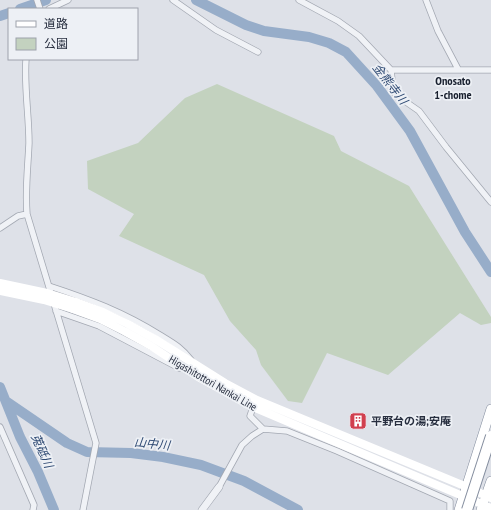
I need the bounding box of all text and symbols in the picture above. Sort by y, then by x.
legend [8,8,138,60]
text: 道路 [44,16,68,31]
text: 公園 [44,36,68,51]
water label: 金熊寺川 [370,60,412,109]
district label: Onosato 1-chome [434,73,472,102]
street label: Higashitottori Nankai Line [166,352,260,414]
building icon: 平野台の湯;安庵 [348,411,368,431]
place label: 平野台の湯;安庵 [371,414,452,428]
water label: 莵砥川 [28,431,57,472]
water label: 山中川 [133,434,173,453]

